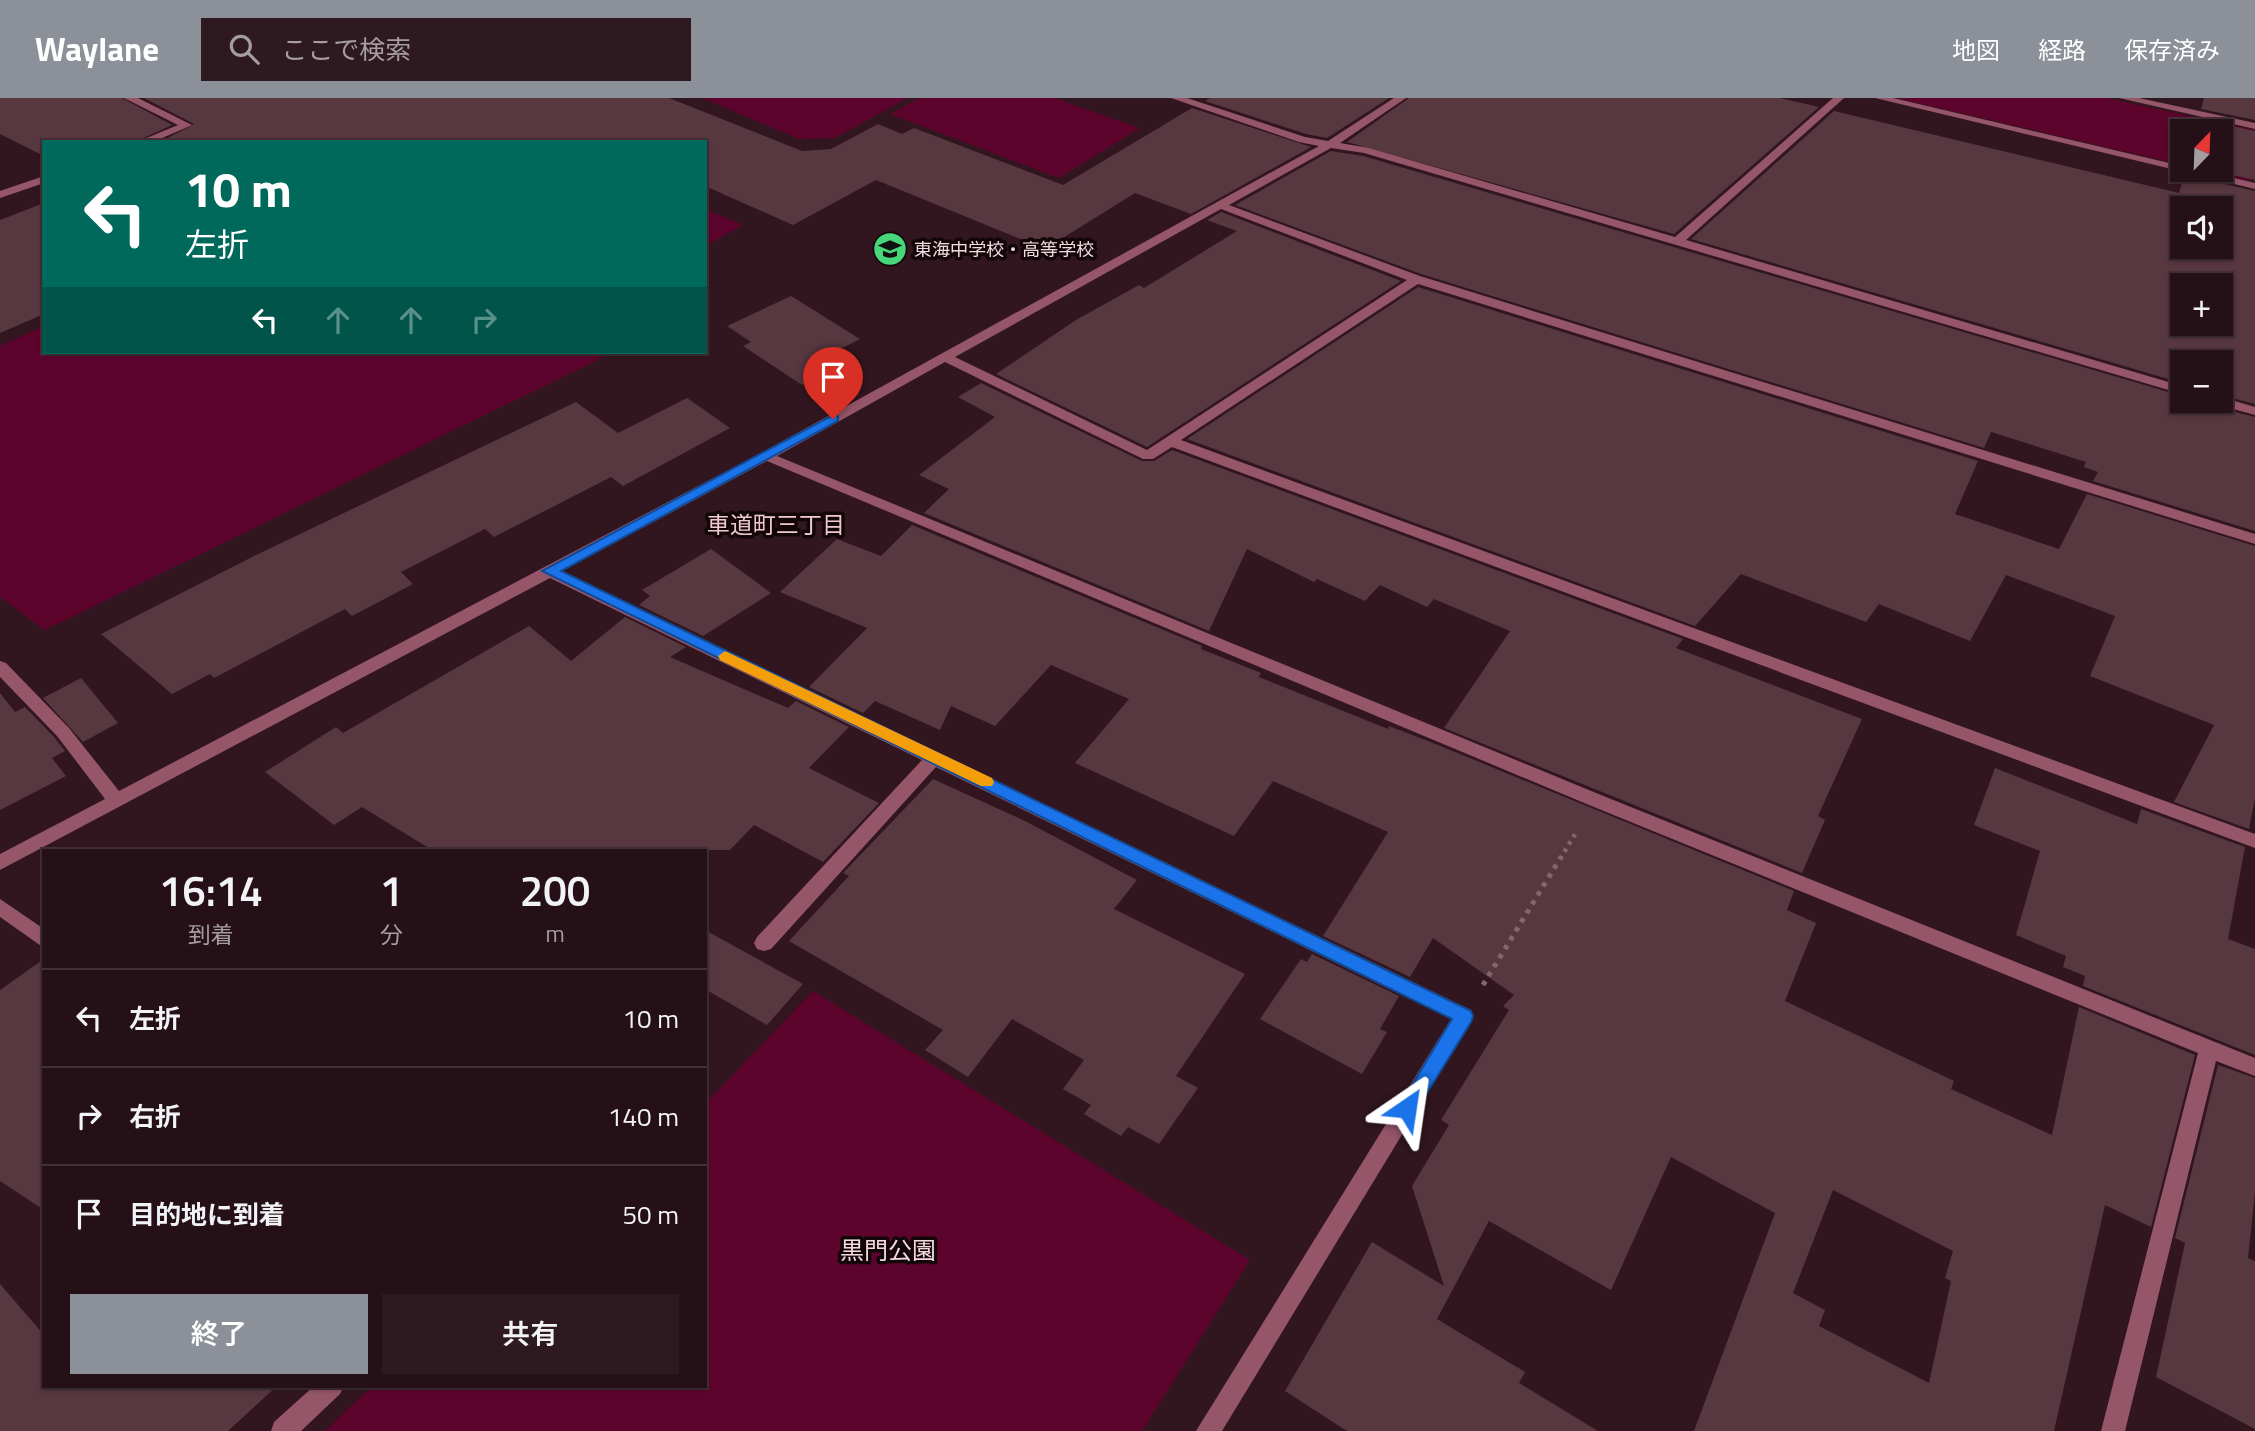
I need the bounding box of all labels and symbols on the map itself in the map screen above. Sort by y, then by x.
north arrow [2170,119,2233,182]
school or university icon: 東海中学校・高等学校 [871,230,909,268]
place label: 東海中学校・高等学校 [914,236,1094,263]
pin [803,347,863,419]
district label: 車道町三丁目 [707,507,845,542]
position arrow [1370,1071,1444,1145]
park label: 黒門公園 [840,1232,936,1268]

